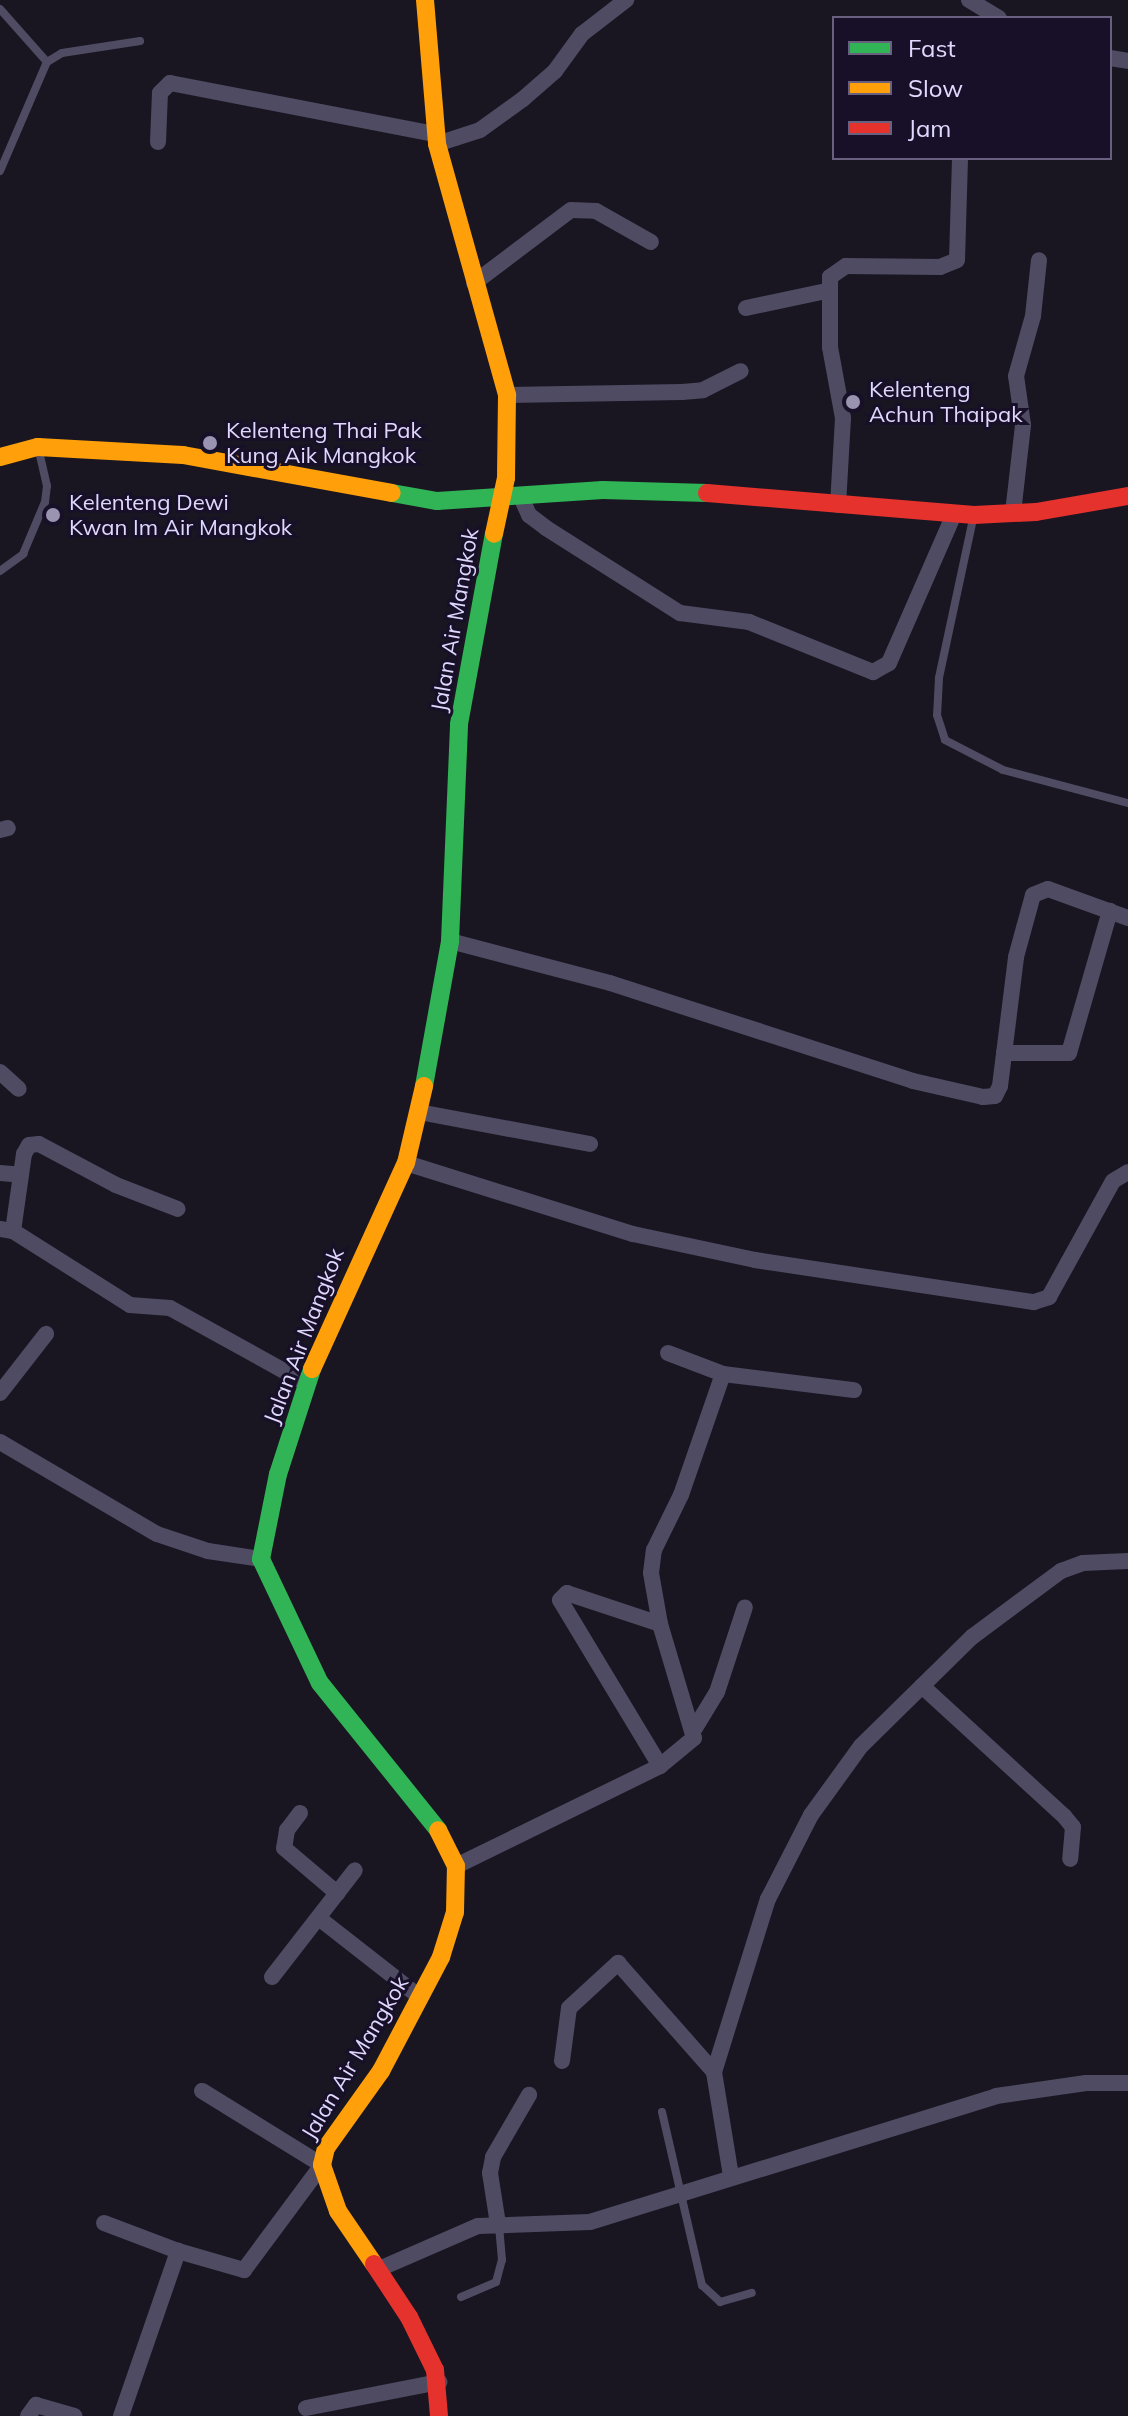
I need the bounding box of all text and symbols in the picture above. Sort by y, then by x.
legend [832,16,1112,160]
text: Fast [908,33,956,63]
text: Slow [908,73,963,103]
text: Jam [908,113,951,143]
place label: Kelenteng Achun Thaipak [869,376,1023,428]
marker: Kelenteng Achun Thaipak [844,393,862,411]
place label: Kelenteng Thai Pak Kung Aik Mangkok [226,417,422,468]
marker: Kelenteng Thai Pak Kung Aik Mangkok [201,434,219,452]
place label: Kelenteng Dewi Kwan Im Air Mangkok [69,489,292,540]
marker: Kelenteng Dewi Kwan Im Air Mangkok [44,506,62,524]
street label: Jalan Air Mangkok [426,526,484,714]
street label: Jalan Air Mangkok [258,1245,350,1427]
street label: Jalan Air Mangkok [296,1972,414,2144]

